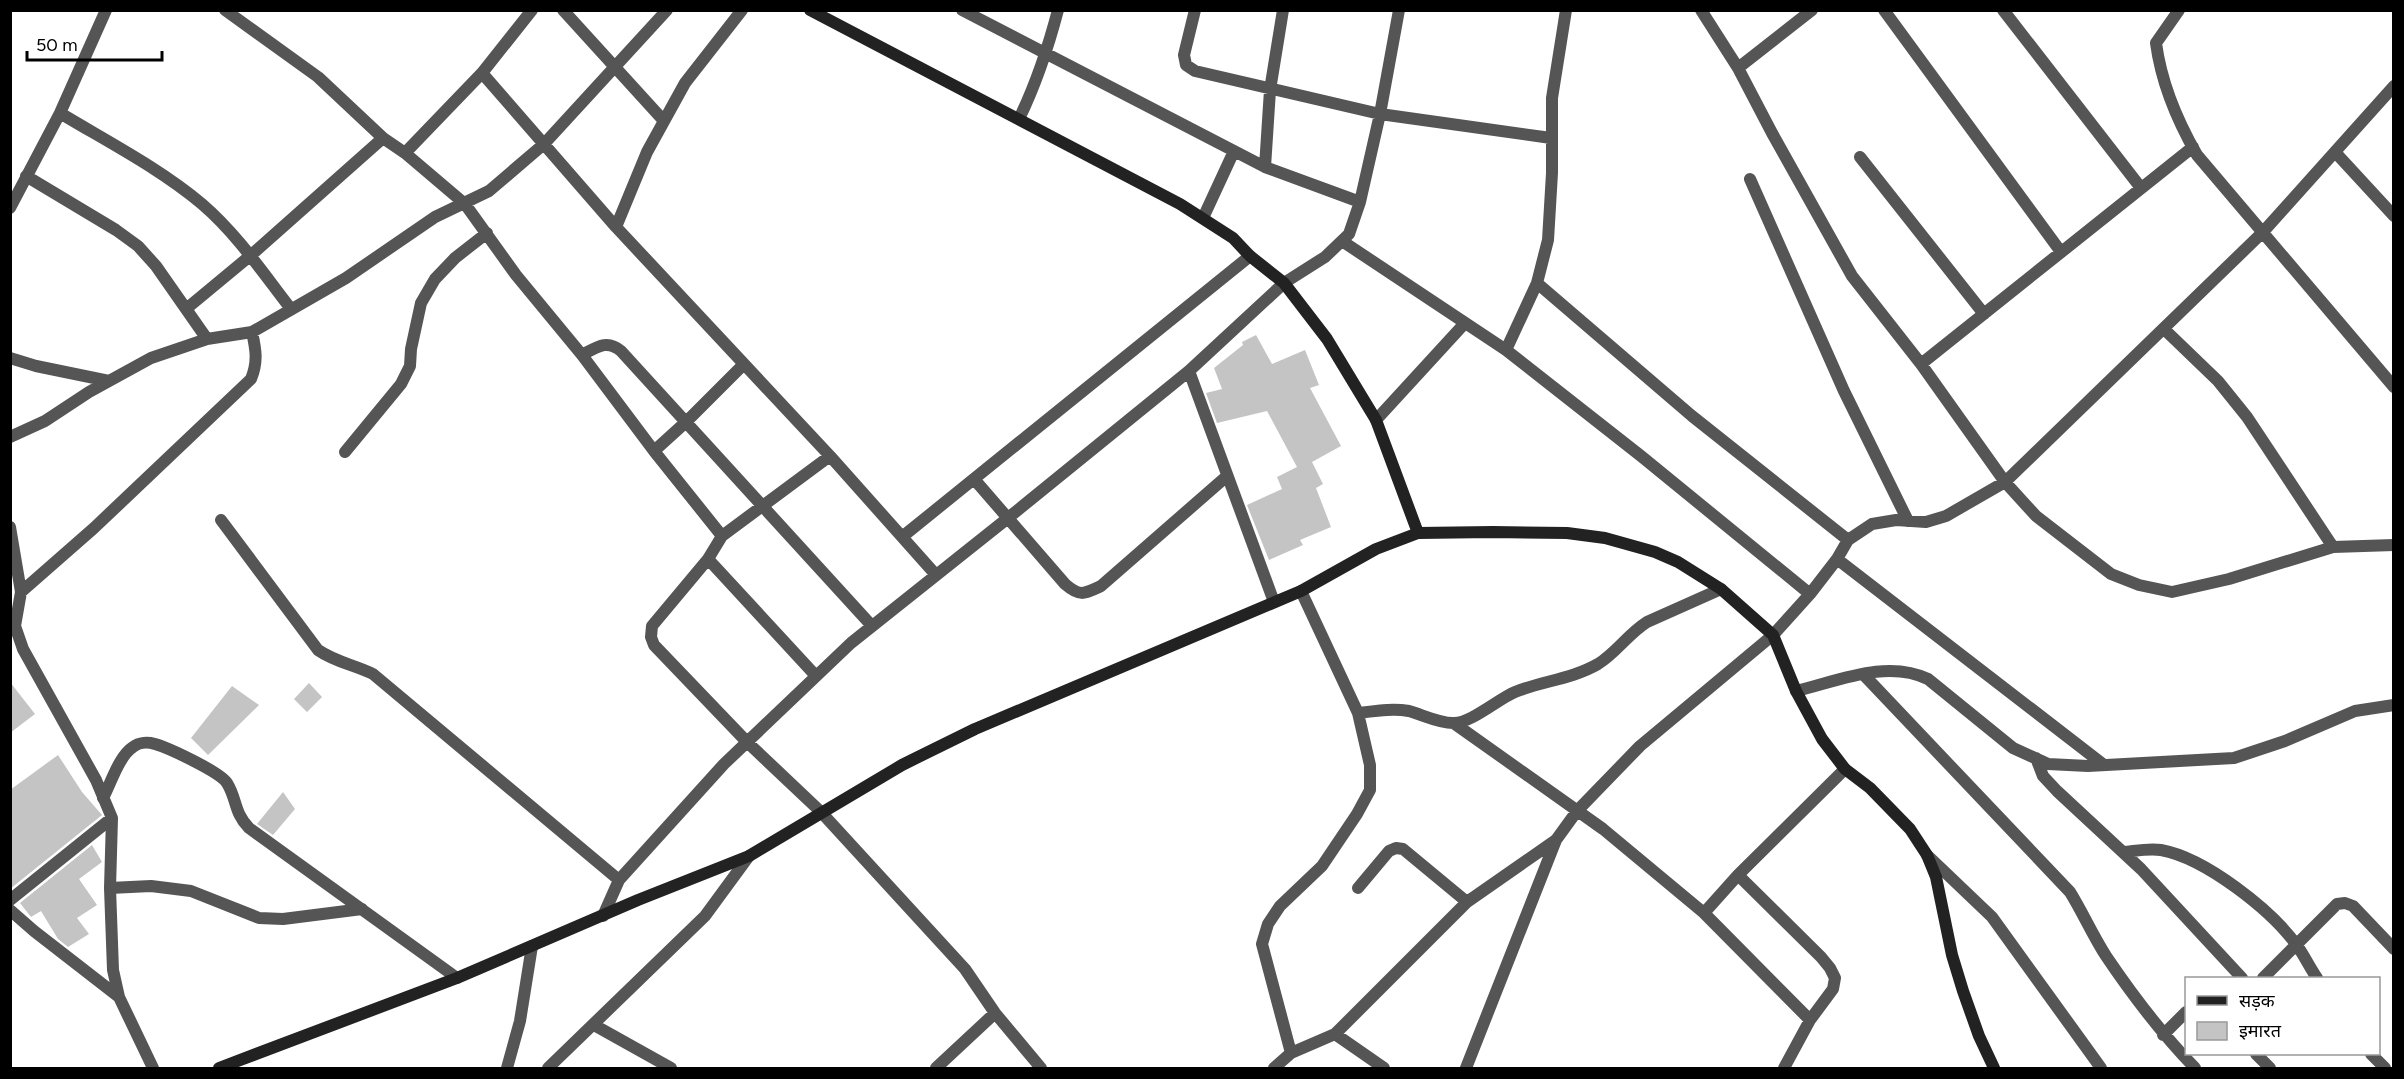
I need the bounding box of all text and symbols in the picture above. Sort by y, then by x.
scale bar [27,24,162,62]
text: 50 m [36,34,78,56]
legend [2185,977,2380,1055]
text: सड़क [2239,990,2276,1012]
text: इमारत [2239,1020,2282,1042]

